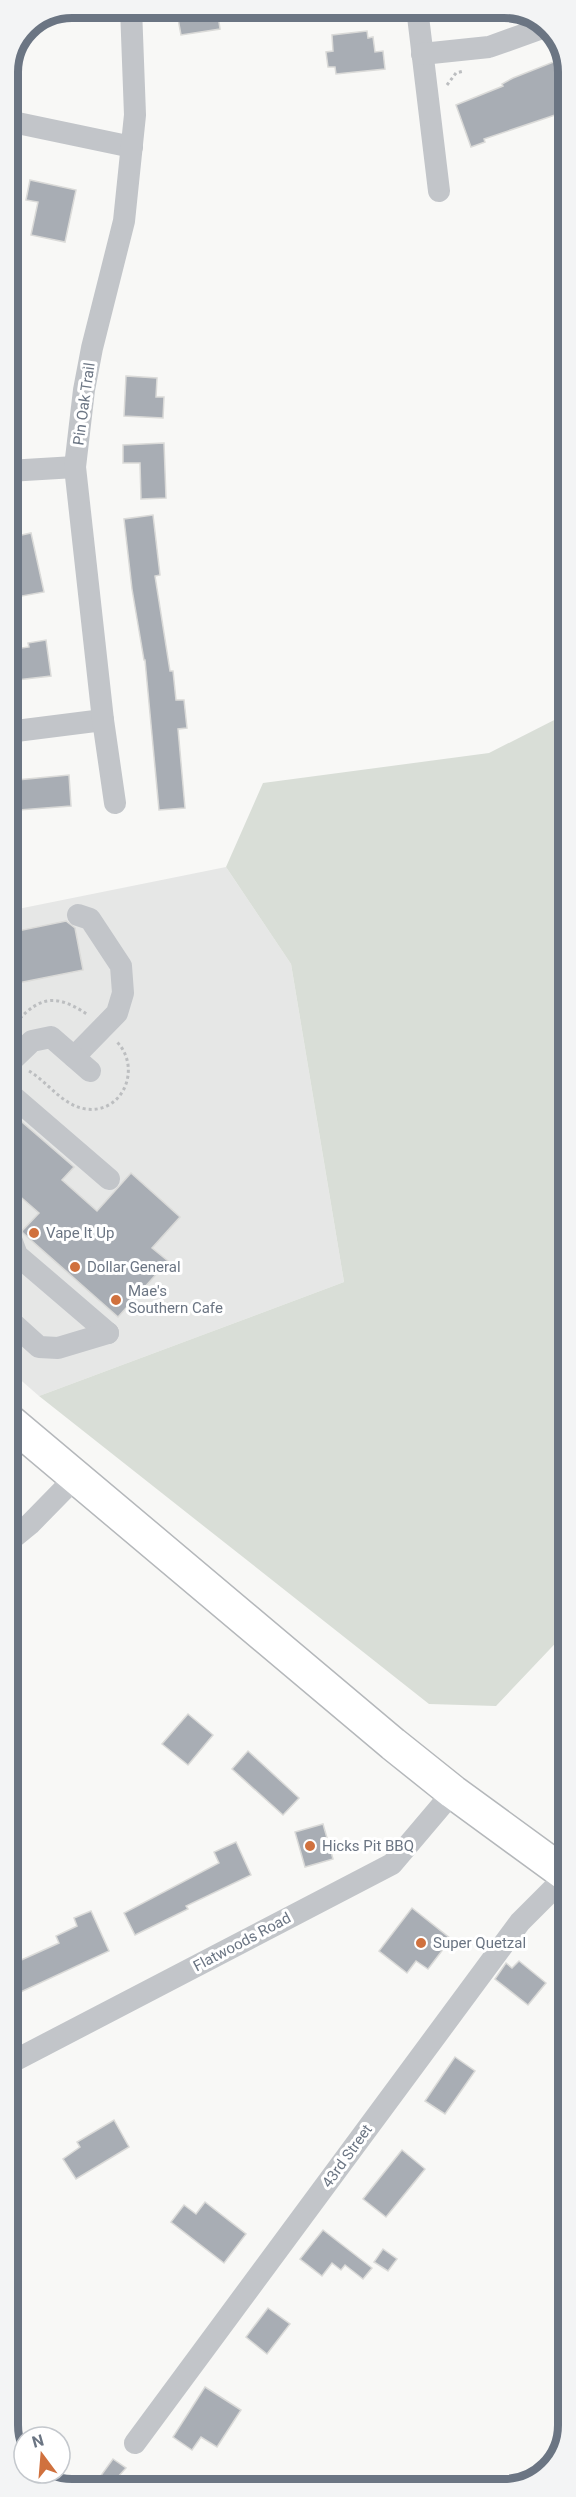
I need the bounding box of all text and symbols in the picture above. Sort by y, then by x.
street label: Pin Oak Trail [69,362,99,446]
place label: Vape It Up [46,1224,114,1242]
marker: Vape It Up [27,1226,41,1240]
place label: Dollar General [87,1258,181,1276]
marker: Dollar General [68,1260,82,1274]
place label: Mae's Southern Cafe [128,1282,223,1317]
marker: Mae's Southern Cafe [109,1293,123,1307]
place label: Hicks Pit BBQ [322,1837,414,1855]
marker: Hicks Pit BBQ [303,1839,317,1853]
street label: Flatwoods Road [190,1909,294,1975]
place label: Super Quetzal [433,1934,526,1952]
marker: Super Quetzal [414,1936,428,1950]
street label: 43rd Street [318,2121,376,2191]
north arrow [12,2425,72,2485]
text: N [30,2430,46,2452]

